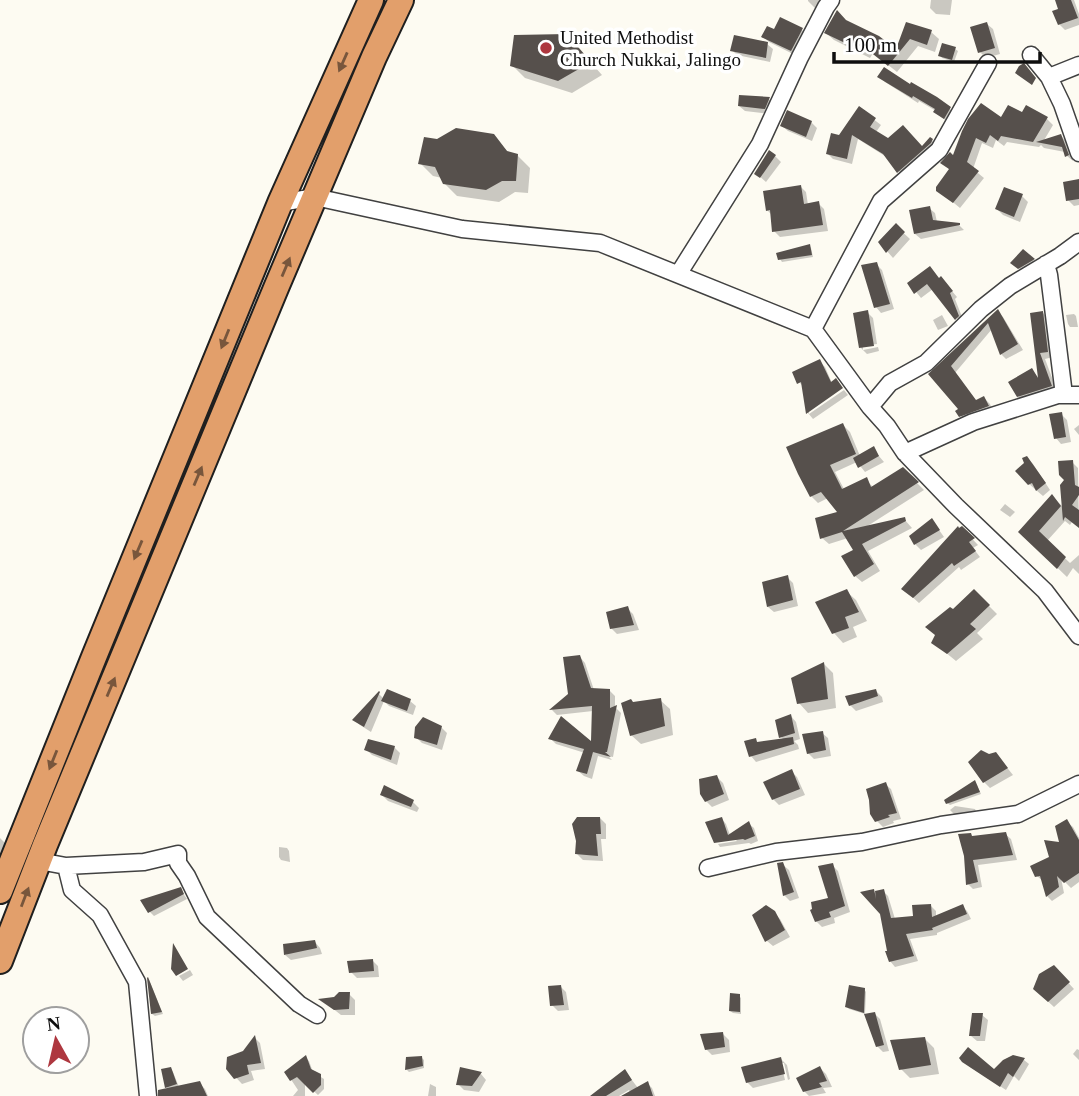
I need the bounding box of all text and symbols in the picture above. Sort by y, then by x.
scale bar [834,21,1040,65]
place label: United Methodist Church Nukkai, Jalingo [560,27,741,70]
text: 100 m [844,33,897,57]
marker: United Methodist Church Nukkai, Jalingo [538,40,554,56]
one-way arrow [337,52,348,73]
one-way arrow [280,256,291,277]
one-way arrow [219,329,230,350]
one-way arrow [193,466,204,487]
one-way arrow [133,539,144,560]
one-way arrow [105,676,116,697]
one-way arrow [47,750,58,771]
one-way arrow [19,887,30,908]
north arrow [21,1005,91,1075]
text: N [45,1012,62,1035]

